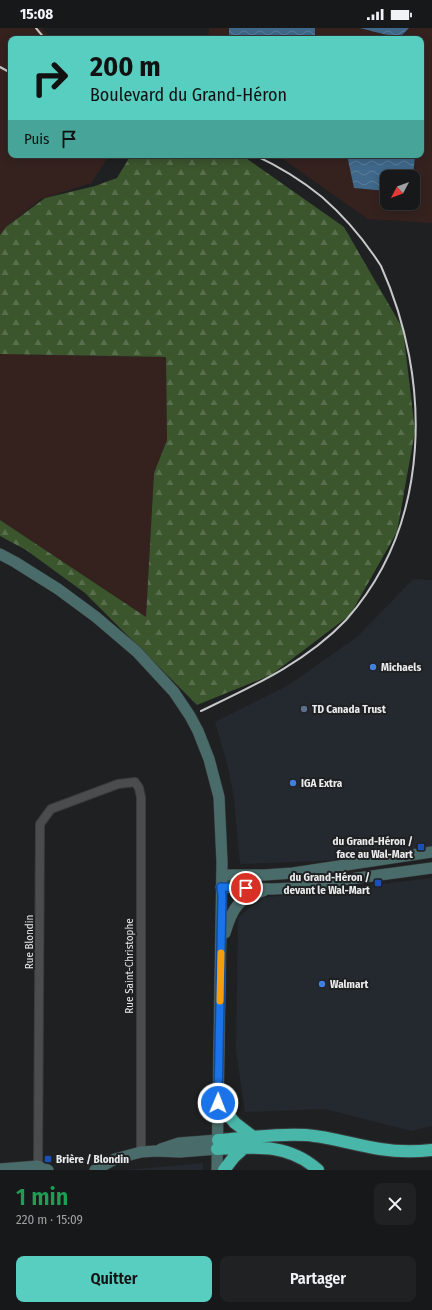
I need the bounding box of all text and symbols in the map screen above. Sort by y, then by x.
text: 15:08 [20,5,53,23]
text: 200 m [90,50,161,83]
icon: right [24,52,76,104]
text: Boulevard du Grand-Héron [90,84,287,106]
icon: arrive [58,128,80,150]
text: Puis [24,130,50,148]
north arrow [380,170,420,210]
map controls [380,170,420,210]
place label: Michaels [381,661,421,674]
marker: Michaels [368,662,378,672]
place label: TD Canada Trust [312,703,386,716]
marker: TD Canada Trust [299,704,309,714]
place label: IGA Extra [301,777,343,790]
marker: IGA Extra [288,778,298,788]
place label: du Grand-Héron / face au Wal-Mart [332,835,413,861]
marker: du Grand-Héron / face au Wal-Mart [416,842,426,852]
pin [229,871,263,905]
place label: du Grand-Héron / devant le Wal-Mart [284,871,370,897]
icon: arrive [235,877,257,899]
marker: du Grand-Héron / devant le Wal-Mart [373,878,383,888]
street label: Rue Blondin [23,915,36,969]
street label: Rue Saint-Christophe [123,918,136,1014]
place label: Walmart [330,978,368,991]
marker: Walmart [317,979,327,989]
position arrow [197,1082,239,1124]
place label: Brière / Blondin [56,1153,129,1166]
marker: Brière / Blondin [43,1154,53,1164]
text: 1 min [16,1183,68,1211]
button: close [374,1183,416,1225]
text: 220 m · 15:09 [16,1212,83,1227]
button: Quitter [16,1256,212,1302]
button: Partager [220,1256,416,1302]

